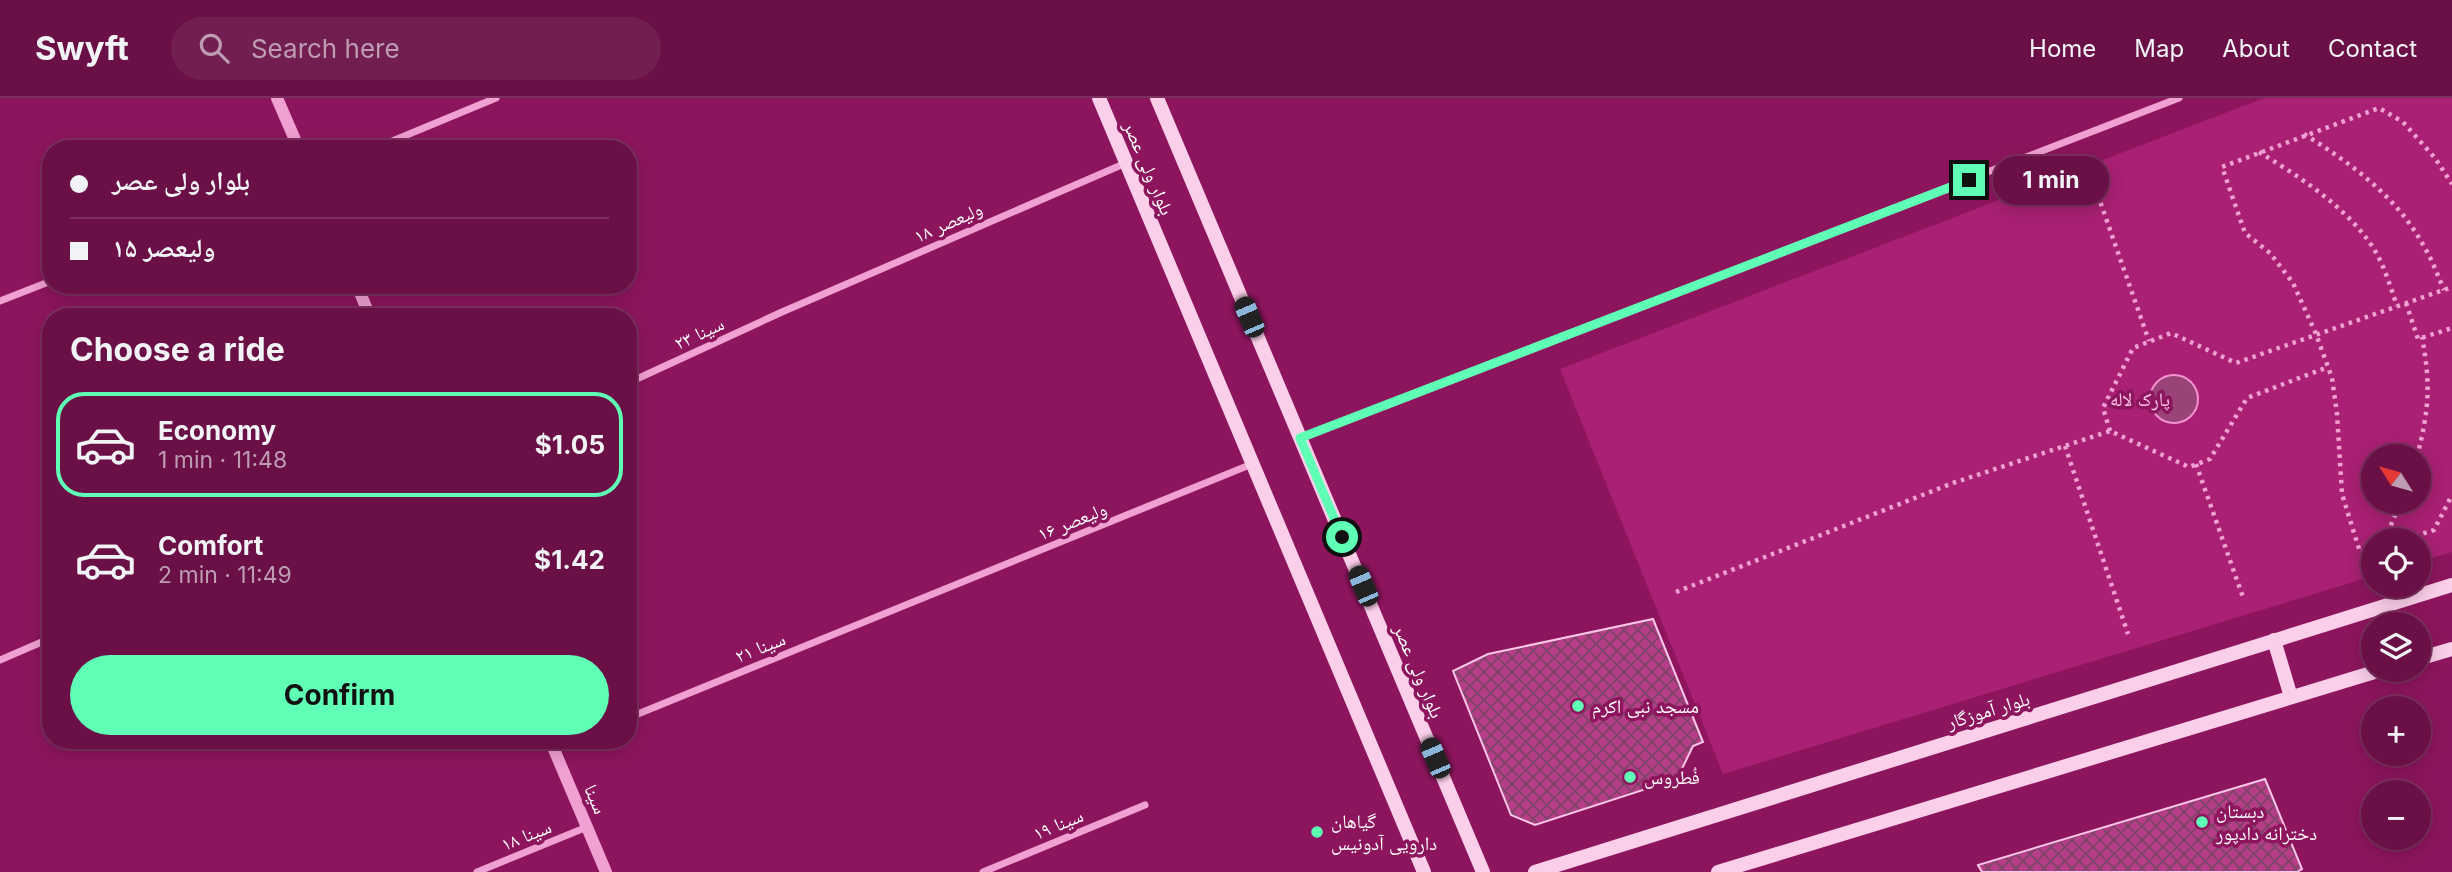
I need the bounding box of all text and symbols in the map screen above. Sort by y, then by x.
search box [171,17,661,80]
text: Swyft [35,28,129,68]
icon: search [195,29,233,67]
text: Search here [251,33,400,64]
text: Home [2029,34,2096,63]
text: Map [2134,34,2184,63]
text: About [2222,34,2290,63]
text: Contact [2328,34,2417,63]
street label: بلوار ولی عصر [1118,117,1179,218]
callout: 1 min [1994,155,2109,204]
route end [1953,164,1985,196]
text: بلوار ولی عصر [112,165,250,196]
text: 1 min [2023,166,2079,194]
street label: ولیعصر ۱۸ [910,197,986,248]
text: ولیعصر ۱۵ [112,232,215,263]
car [1232,294,1267,340]
street label: سینا ۲۳ [671,312,728,355]
text: Choose a ride [70,330,285,369]
park label: پارک لاله [2110,388,2170,411]
icon: car [74,413,137,476]
text: Economy [158,415,276,446]
text: $1.05 [535,429,605,460]
north arrow [2361,444,2431,514]
map controls [2361,444,2431,850]
text: 1 min · 11:48 [158,446,287,474]
street label: ولیعصر ۱۶ [1034,497,1110,546]
route start [1326,521,1358,553]
icon: car [74,528,137,591]
button: locate [2361,528,2431,598]
text: Comfort [158,530,263,561]
text: $1.42 [534,544,605,575]
text: 2 min · 11:49 [158,561,292,589]
car [1346,563,1381,609]
button: layers [2361,612,2431,682]
street label: بلوار ولی عصر [1388,620,1449,721]
street label: سینا ۲۱ [732,627,789,668]
button: Confirm [70,655,609,735]
street label: بلوار آموزگار [1943,687,2032,734]
place label: مسجد نبی اکرم [1592,695,1699,720]
button: + [2361,696,2431,766]
marker: مسجد نبی اکرم [1570,698,1586,714]
car [1418,735,1453,781]
place label: فُطروس [1644,766,1700,789]
marker: فُطروس [1622,769,1638,785]
button: − [2361,780,2431,850]
street label: سینا [579,781,612,817]
place label: دبستان دخترانه دادپور [2215,800,2317,845]
street label: سینا ۱۹ [1030,804,1087,845]
place label: گیاهان دارویی آدونیس [1331,810,1437,855]
marker: دبستان دخترانه دادپور [2194,814,2210,830]
street label: سینا ۱۸ [498,815,555,856]
marker: گیاهان دارویی آدونیس [1309,824,1325,840]

